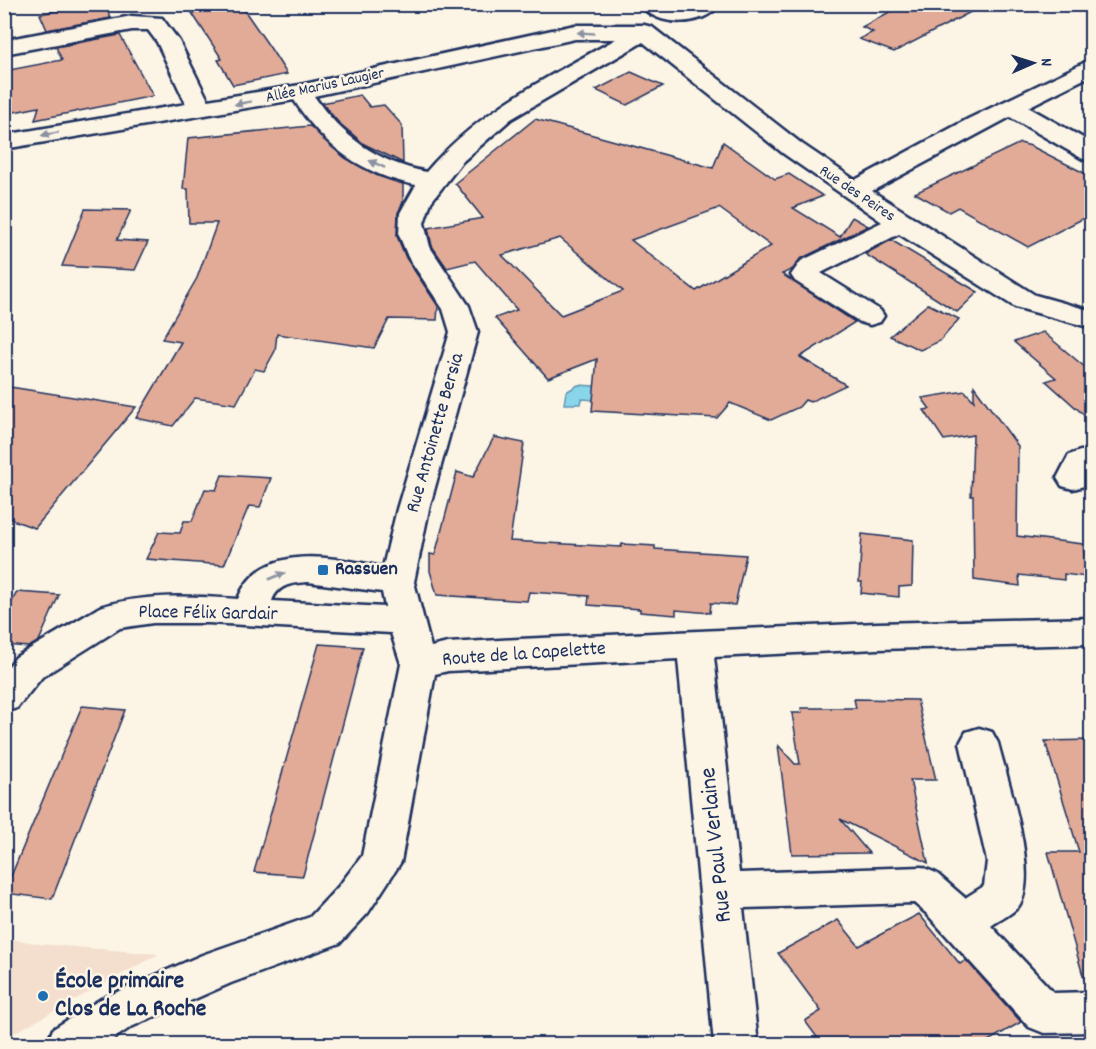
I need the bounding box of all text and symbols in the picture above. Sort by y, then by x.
one-way arrow [576,28,595,37]
north arrow [1003,33,1063,93]
text: N [1034,58,1057,67]
street label: Allée Marius Laugier [263,62,387,110]
one-way arrow [233,99,252,108]
one-way arrow [41,130,60,139]
one-way arrow [368,159,386,169]
street label: Rue des Peires [814,160,900,228]
street label: Rue Antoinette Bersia [400,349,472,516]
place label: Rassuen [335,556,398,584]
marker: Rassuen [316,563,330,577]
one-way arrow [268,571,286,581]
street label: Place Félix Gardair [138,599,278,629]
street label: Route de la Capelette [441,635,607,675]
street label: Rue Paul Verlaine [692,766,742,924]
place label: École primaire Clos de La Roche [55,965,207,1027]
marker: École primaire Clos de La Roche [36,989,50,1003]

